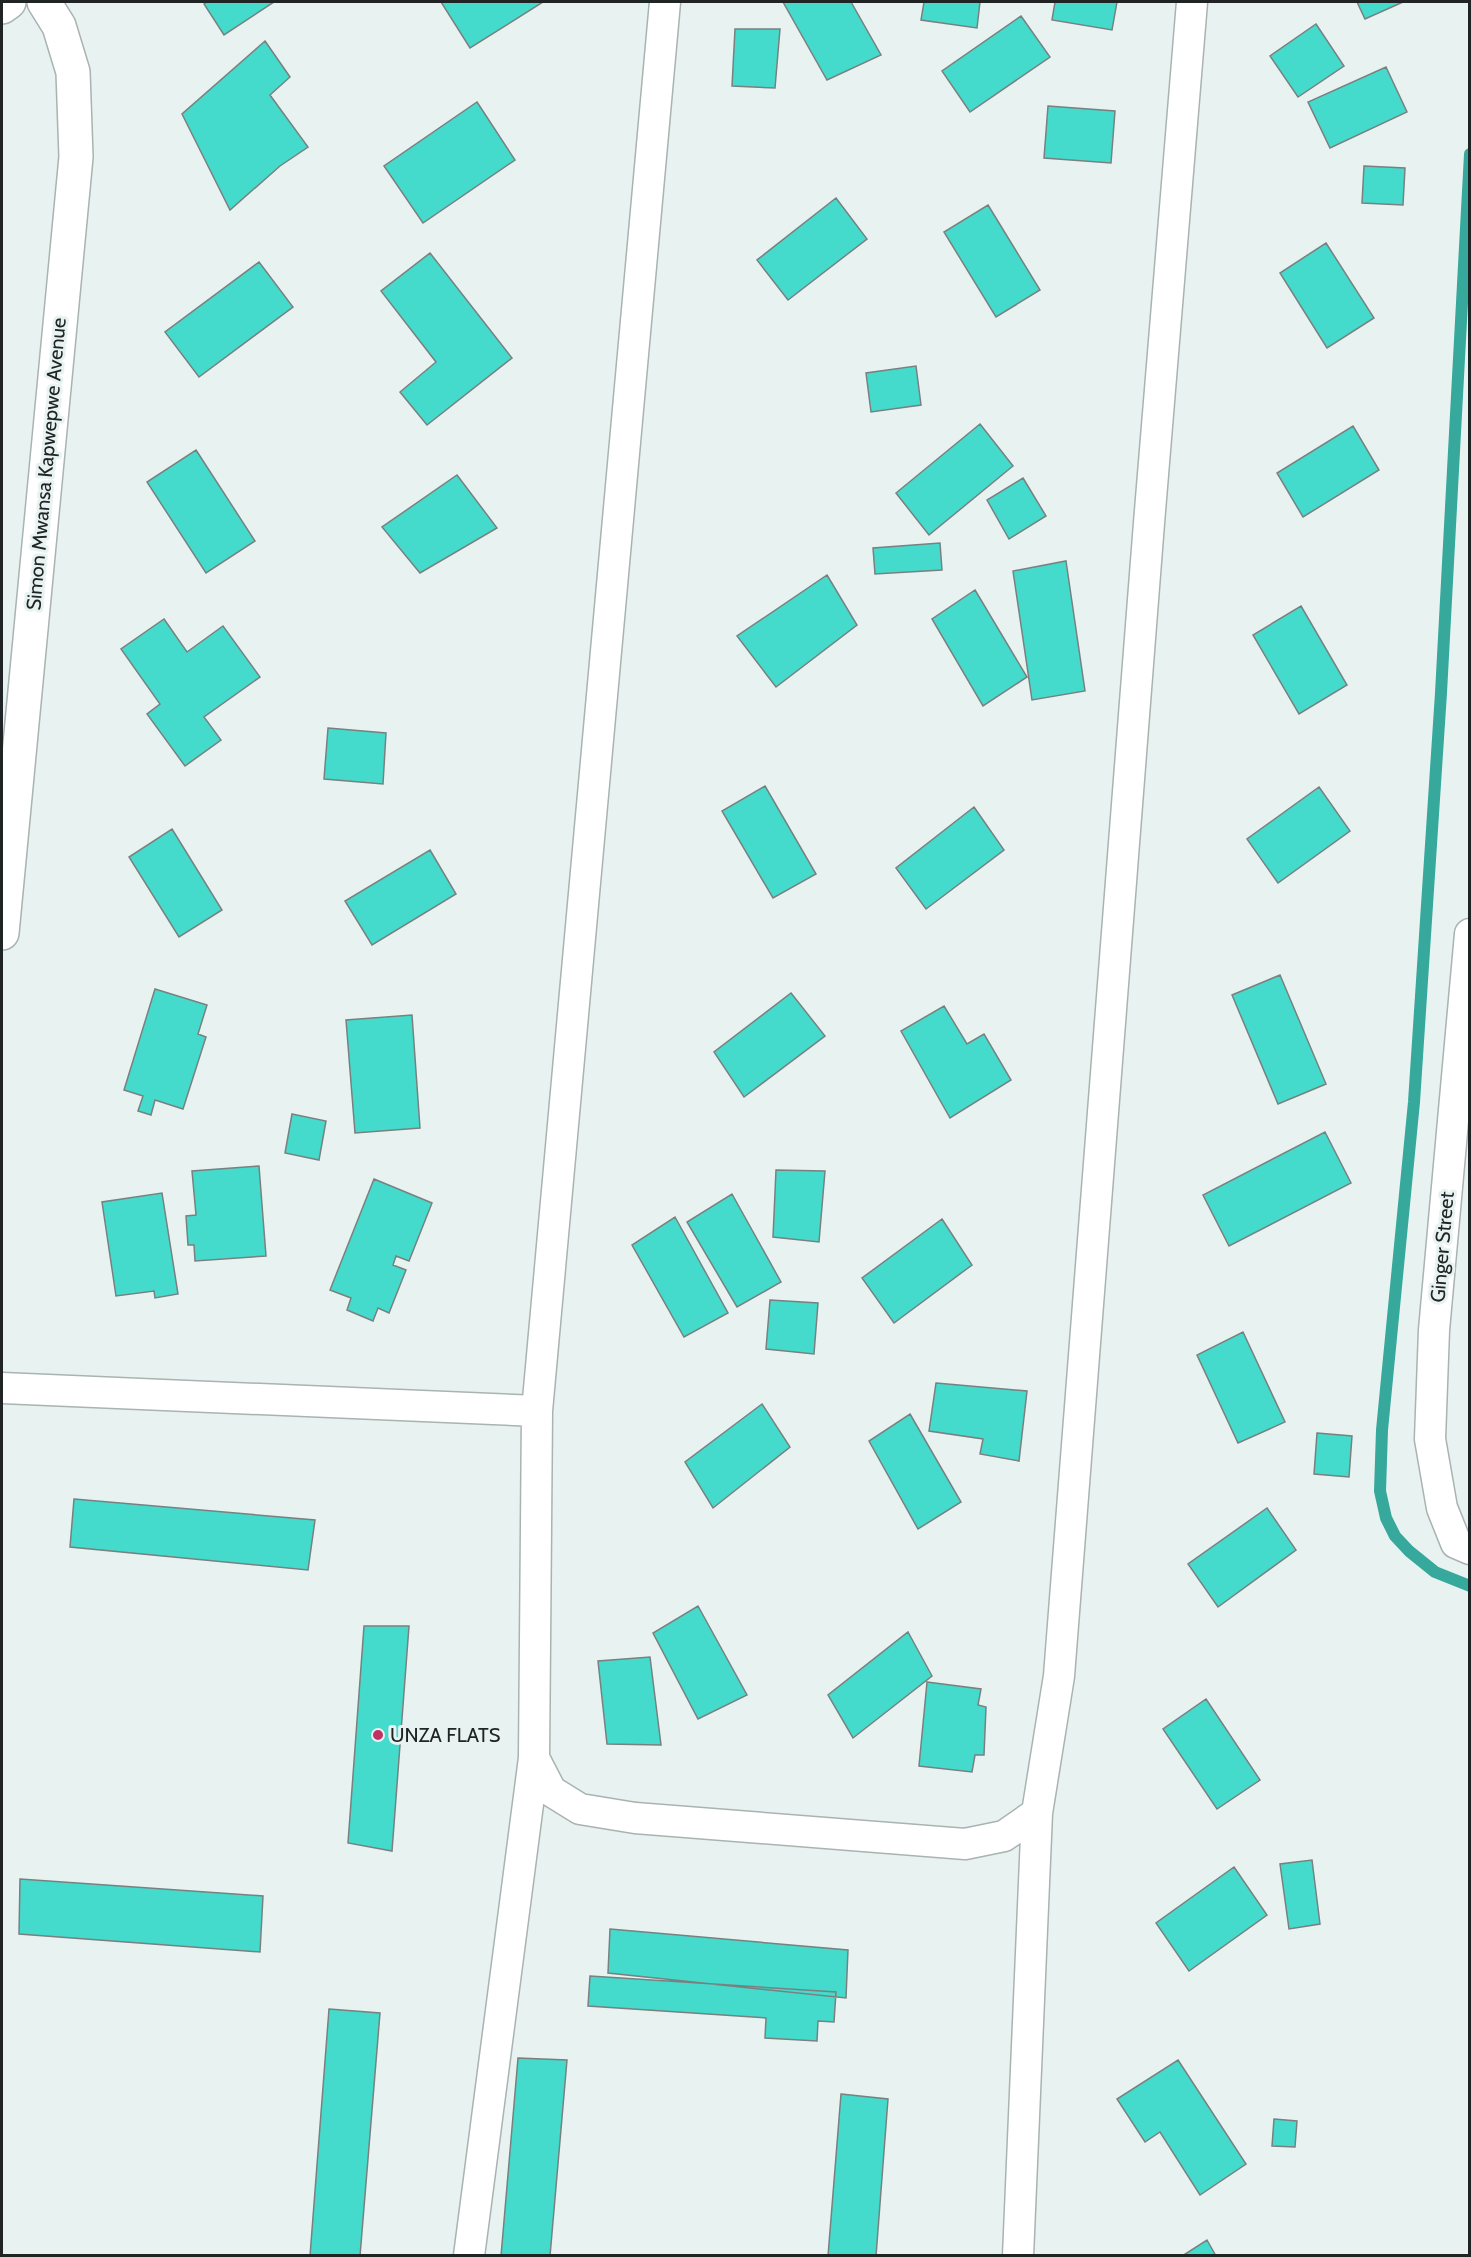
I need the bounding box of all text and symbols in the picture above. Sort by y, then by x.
street label: Simon Mwansa Kapwepwe Avenue [21,317,71,611]
street label: Ginger Street [1425,1190,1459,1303]
place label: UNZA FLATS [390,1723,501,1747]
marker: UNZA FLATS [371,1728,385,1742]

